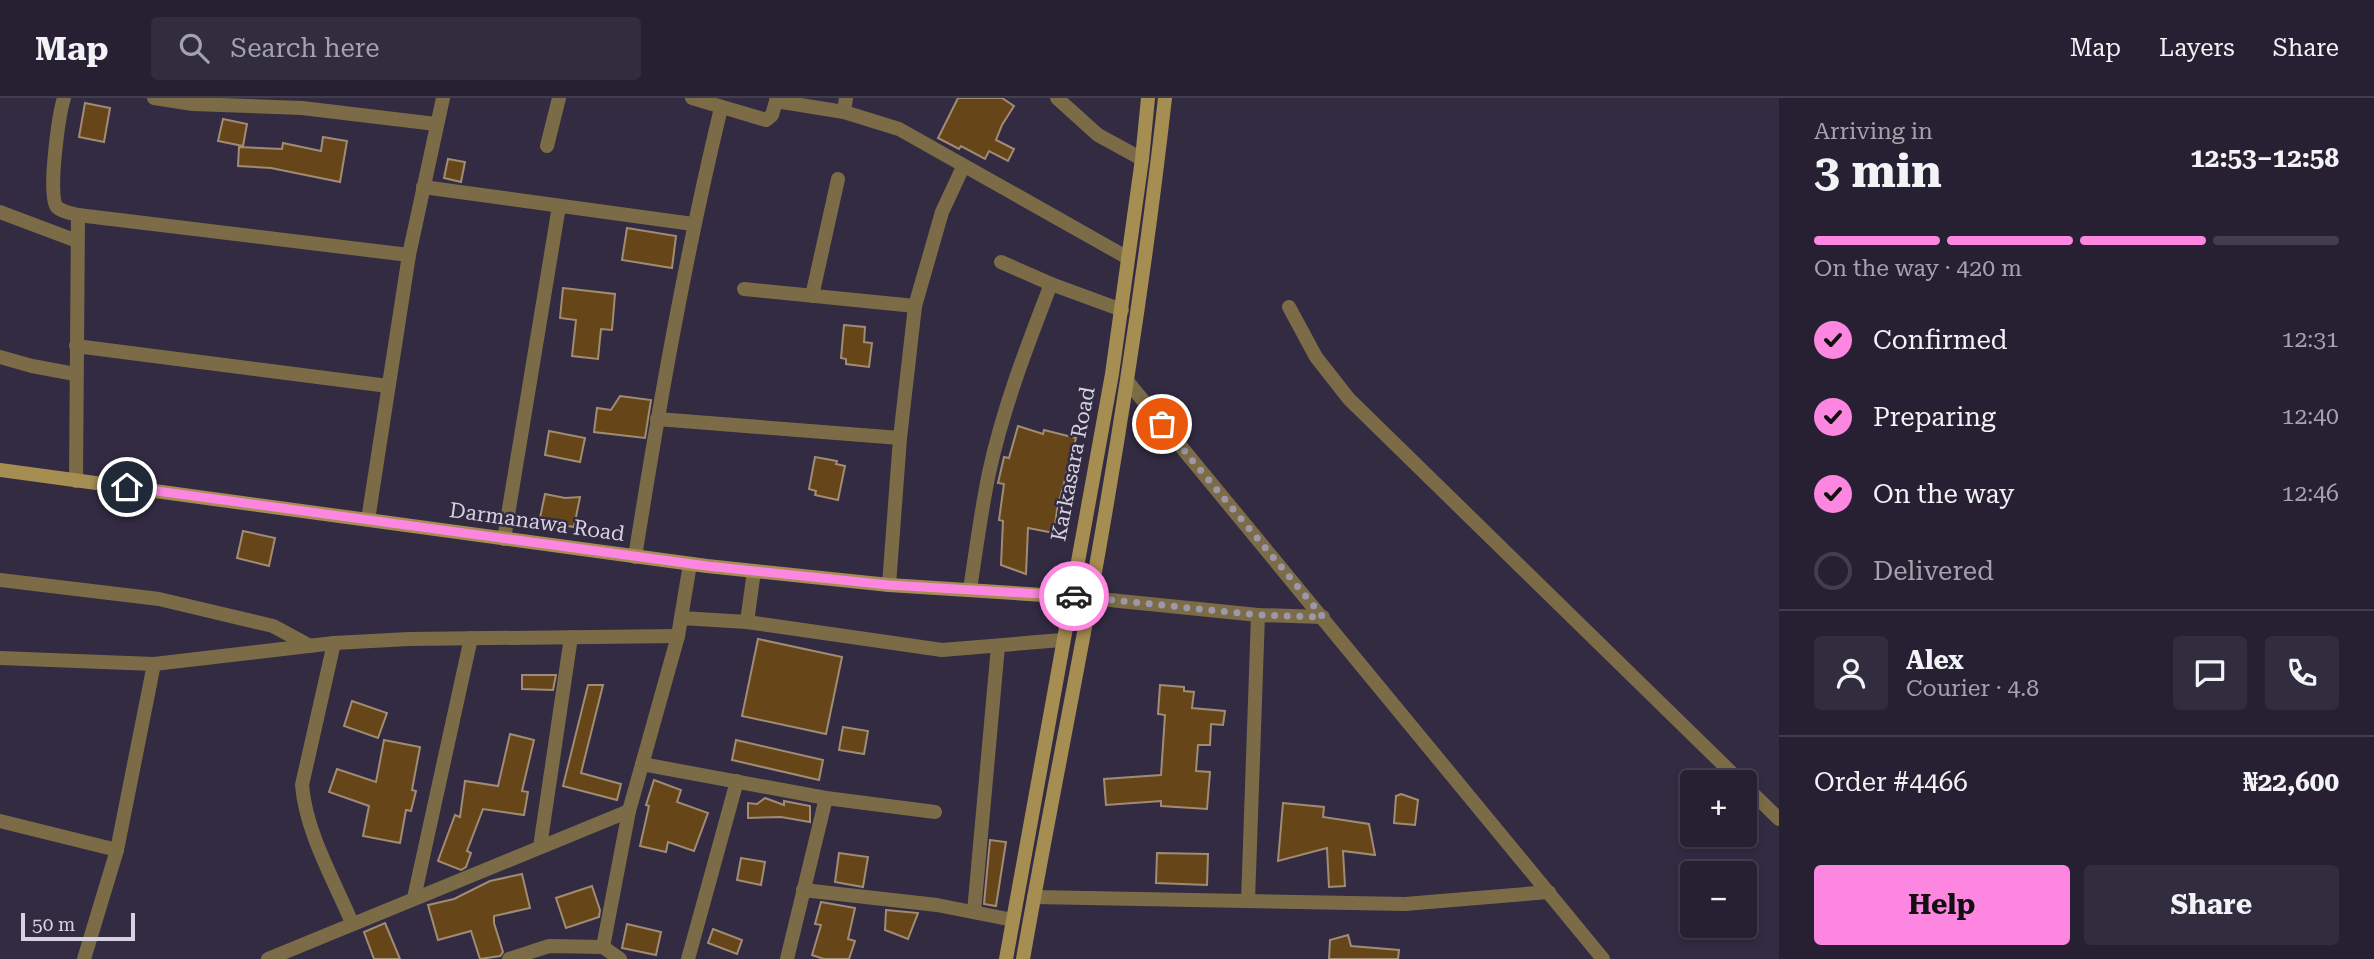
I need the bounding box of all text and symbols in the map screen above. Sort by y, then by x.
search box [151,17,641,80]
text: Map [35,29,109,68]
icon: search [175,29,213,67]
text: Search here [231,33,380,63]
text: Map [2070,34,2121,62]
text: Layers [2159,34,2235,62]
text: Share [2273,34,2339,62]
text: Arriving in [1814,118,1933,145]
text: 12:53–12:58 [2190,143,2339,173]
text: 3 min [1814,144,1942,198]
text: On the way · 420 m [1814,255,2022,282]
icon: check [1814,321,1852,359]
text: Confirmed [1873,325,2008,355]
text: 12:31 [2282,326,2339,353]
street label: Karkasara Road [1046,384,1100,543]
pin [1132,394,1192,454]
icon: check [1814,398,1852,436]
text: Preparing [1873,402,1996,432]
text: 12:40 [2282,403,2339,430]
icon: bag [1143,405,1181,443]
pin [97,457,157,517]
icon: home [108,468,146,506]
icon: check [1814,475,1852,513]
text: On the way [1873,479,2014,509]
text: 12:46 [2282,480,2339,507]
street label: Darmanawa Road [448,498,627,546]
text: Delivered [1873,556,1994,586]
courier [1039,561,1109,631]
icon: car [1055,577,1093,615]
button: person [1814,636,1888,710]
button: chat [2173,636,2247,710]
button: phone [2265,636,2339,710]
text: Alex [1906,645,1964,675]
text: Courier · 4.8 [1906,675,2039,702]
text: Order #4466 [1814,767,1968,797]
text: ₦22,600 [2243,767,2339,797]
map controls [1680,770,1757,938]
button: + [1680,770,1757,847]
button: − [1680,861,1757,938]
button: Help [1814,865,2070,945]
button: Share [2084,865,2339,945]
scale bar [21,910,135,942]
text: 50 m [32,913,75,936]

